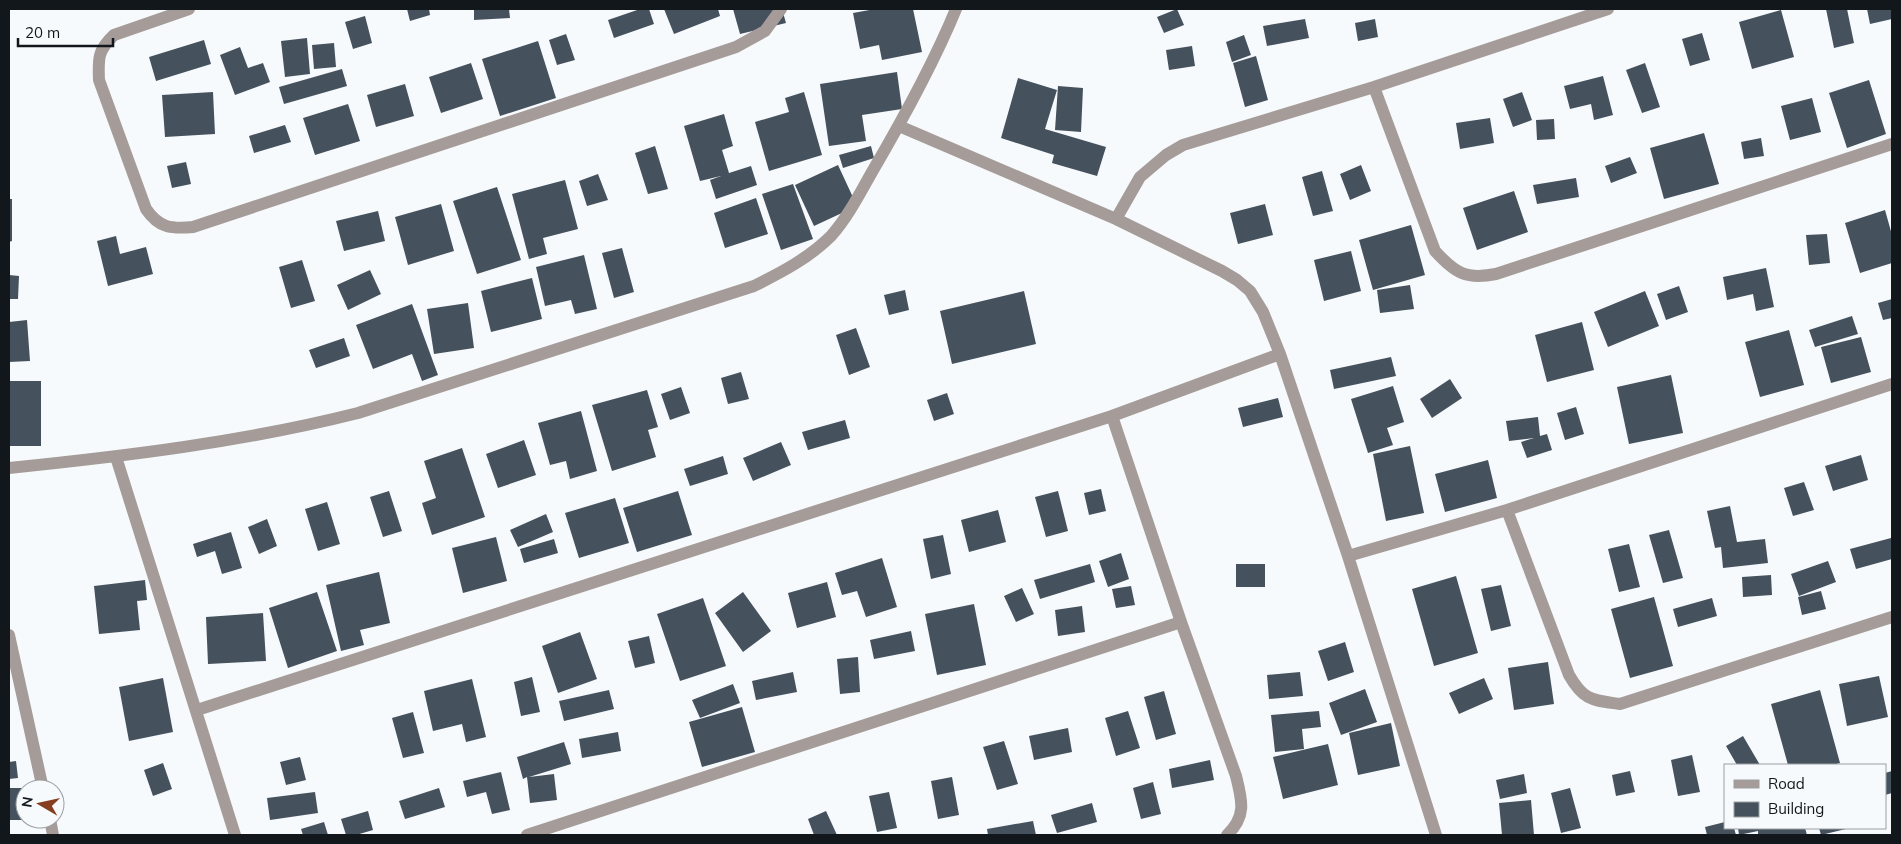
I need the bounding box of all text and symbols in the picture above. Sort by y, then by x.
scale bar [18,15,112,47]
text: 20 m [25,23,60,42]
legend [1724,764,1886,829]
text: Road [1768,774,1805,793]
north arrow [15,779,65,829]
text: N [17,795,37,809]
text: Building [1768,799,1824,818]

